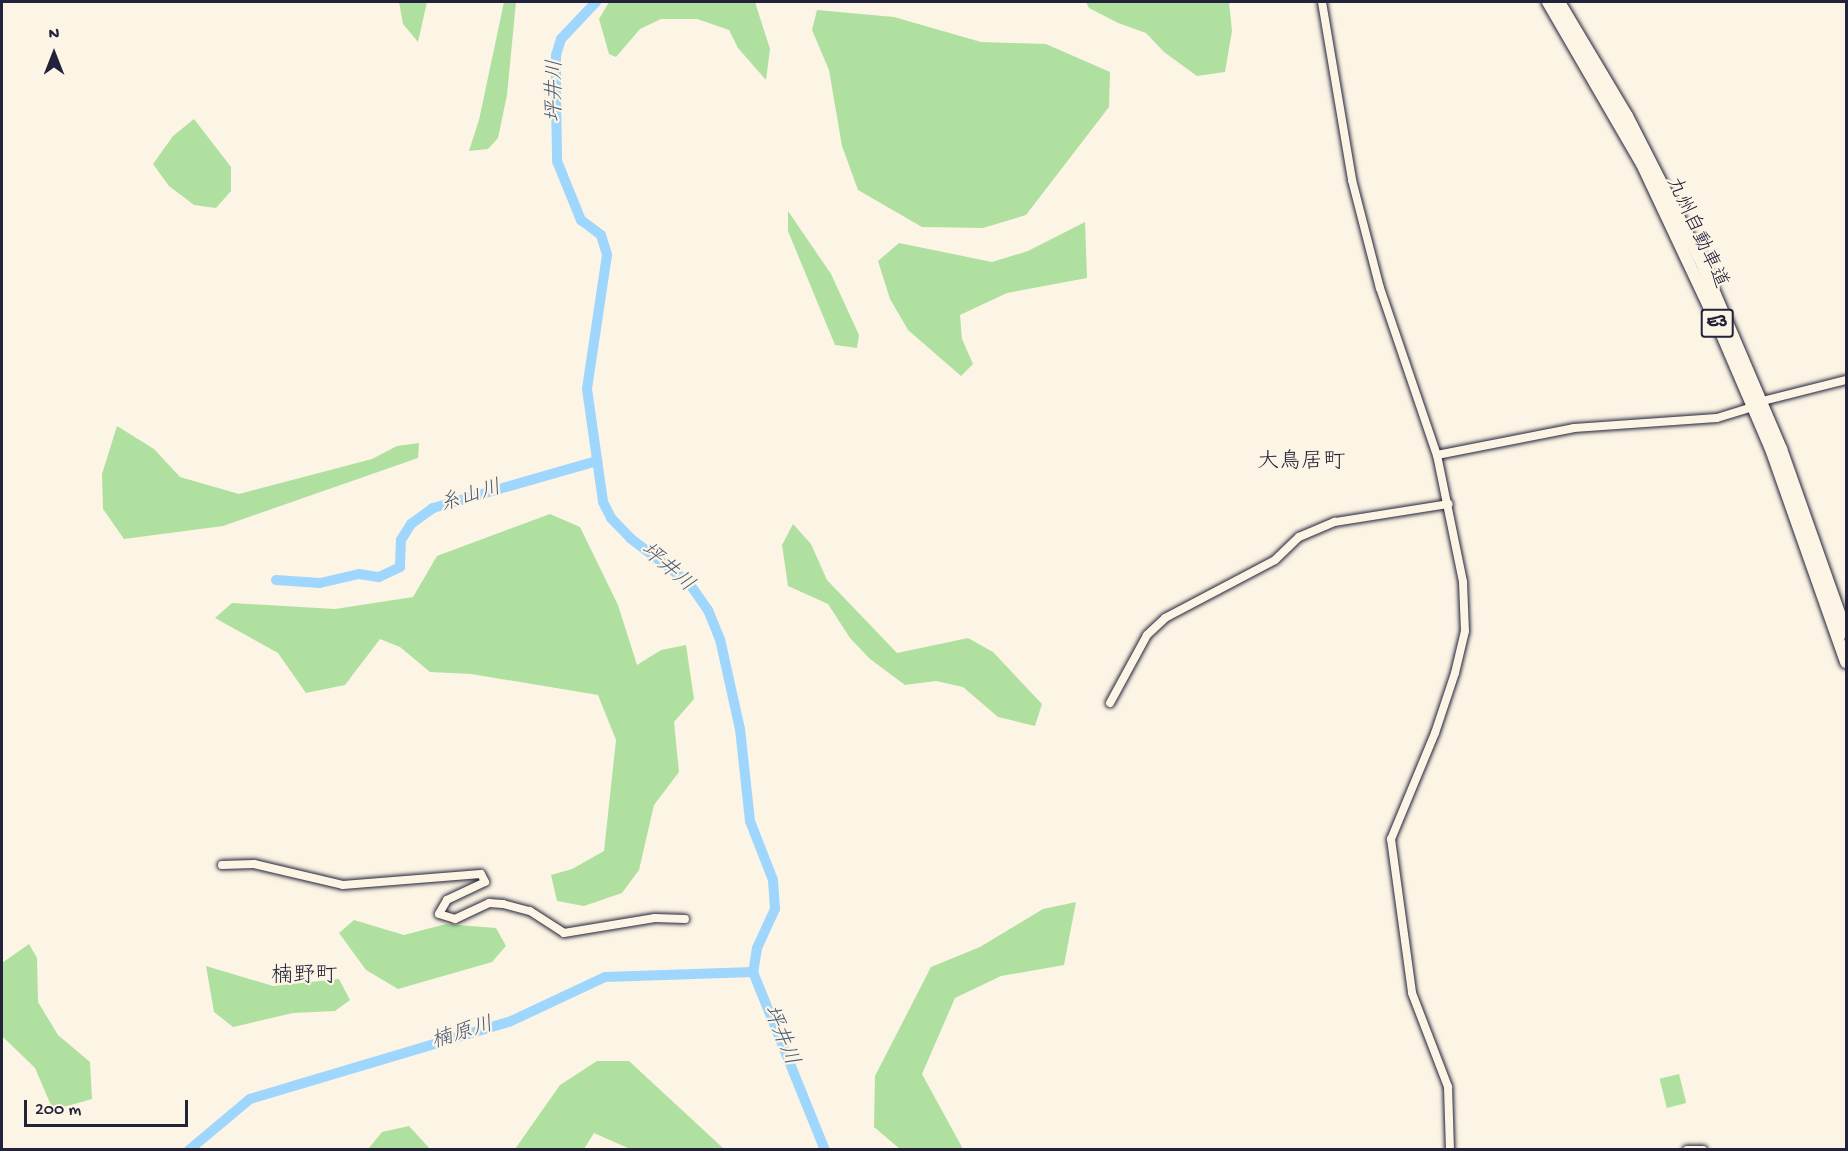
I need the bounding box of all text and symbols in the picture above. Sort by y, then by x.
north arrow [24,24,84,84]
text: N [49,26,59,45]
water label: 坪井川 [544,59,570,123]
street label: 九州自動車道 [1660,174,1732,292]
road number: E3 [1700,308,1734,338]
district label: 大鳥居町 [1257,451,1345,477]
water label: 糸山川 [437,477,505,519]
water label: 坪井川 [634,539,698,599]
district label: 楠野町 [271,965,337,991]
water label: 坪井川 [756,1002,802,1070]
water label: 楠原川 [429,1014,497,1056]
scale bar [27,1088,190,1126]
text: 200 m [35,1100,81,1121]

